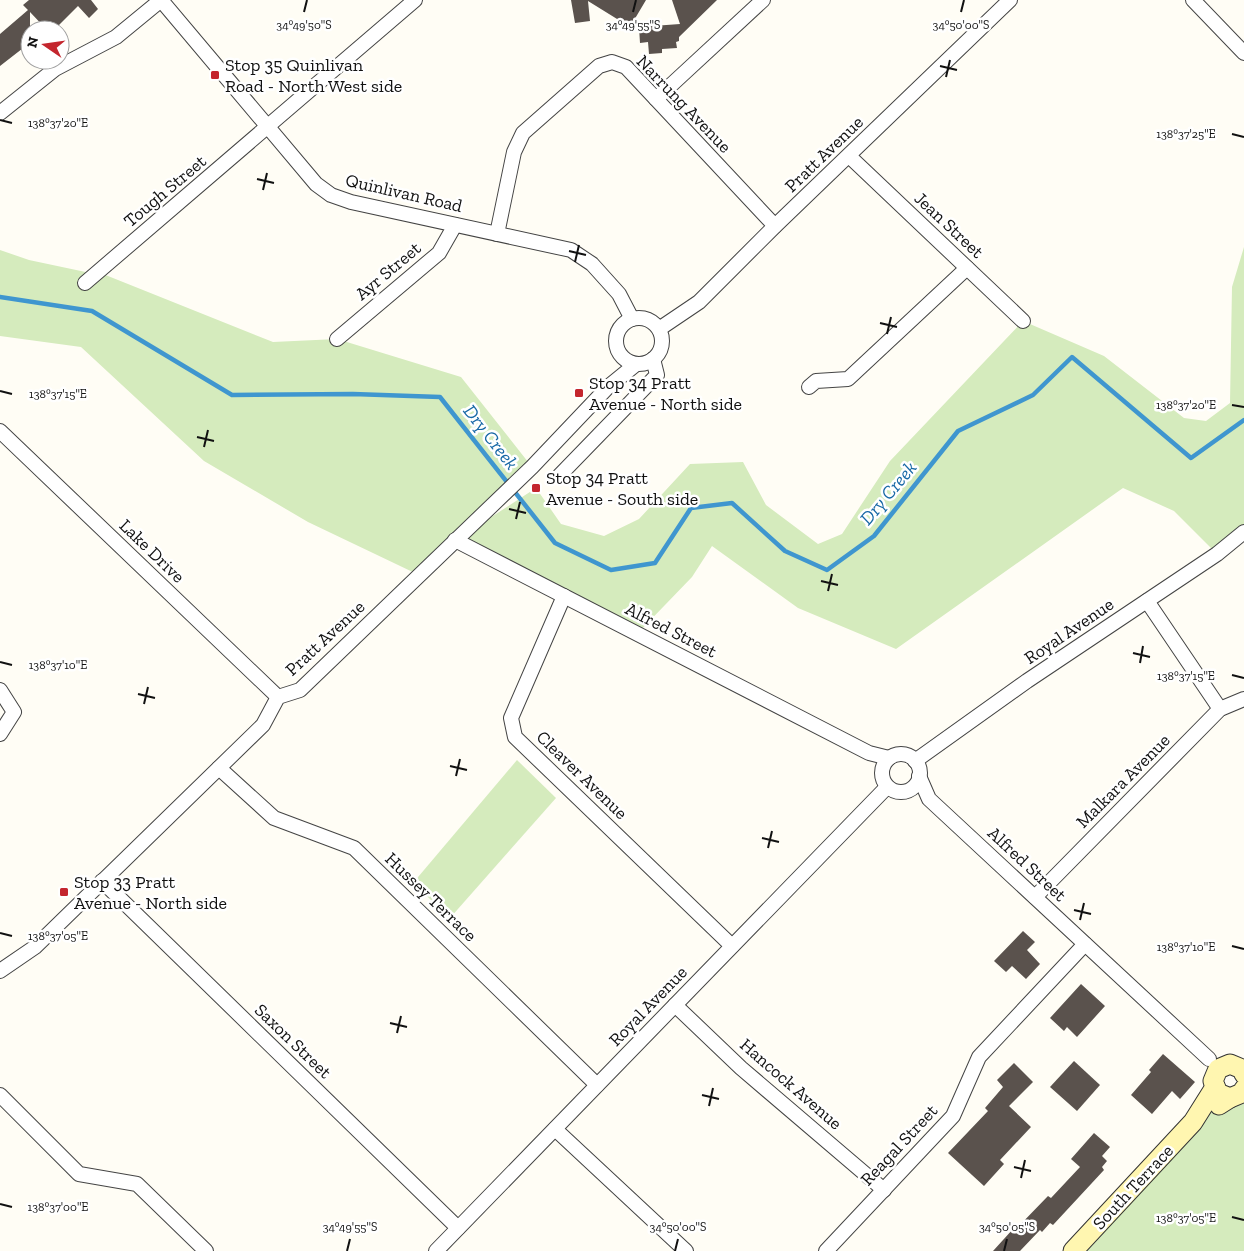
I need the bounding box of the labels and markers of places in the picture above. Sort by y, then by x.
place label: Stop 35 Quinlivan Road - North West side [225,54,402,97]
marker: Stop 35 Quinlivan Road - North West side [209,69,221,81]
place label: Stop 34 Pratt Avenue - North side [589,372,742,415]
marker: Stop 34 Pratt Avenue - North side [573,387,585,399]
place label: Stop 34 Pratt Avenue - South side [546,467,698,510]
marker: Stop 34 Pratt Avenue - South side [530,482,542,494]
place label: Stop 33 Pratt Avenue - North side [74,871,227,914]
marker: Stop 33 Pratt Avenue - North side [58,886,70,898]

